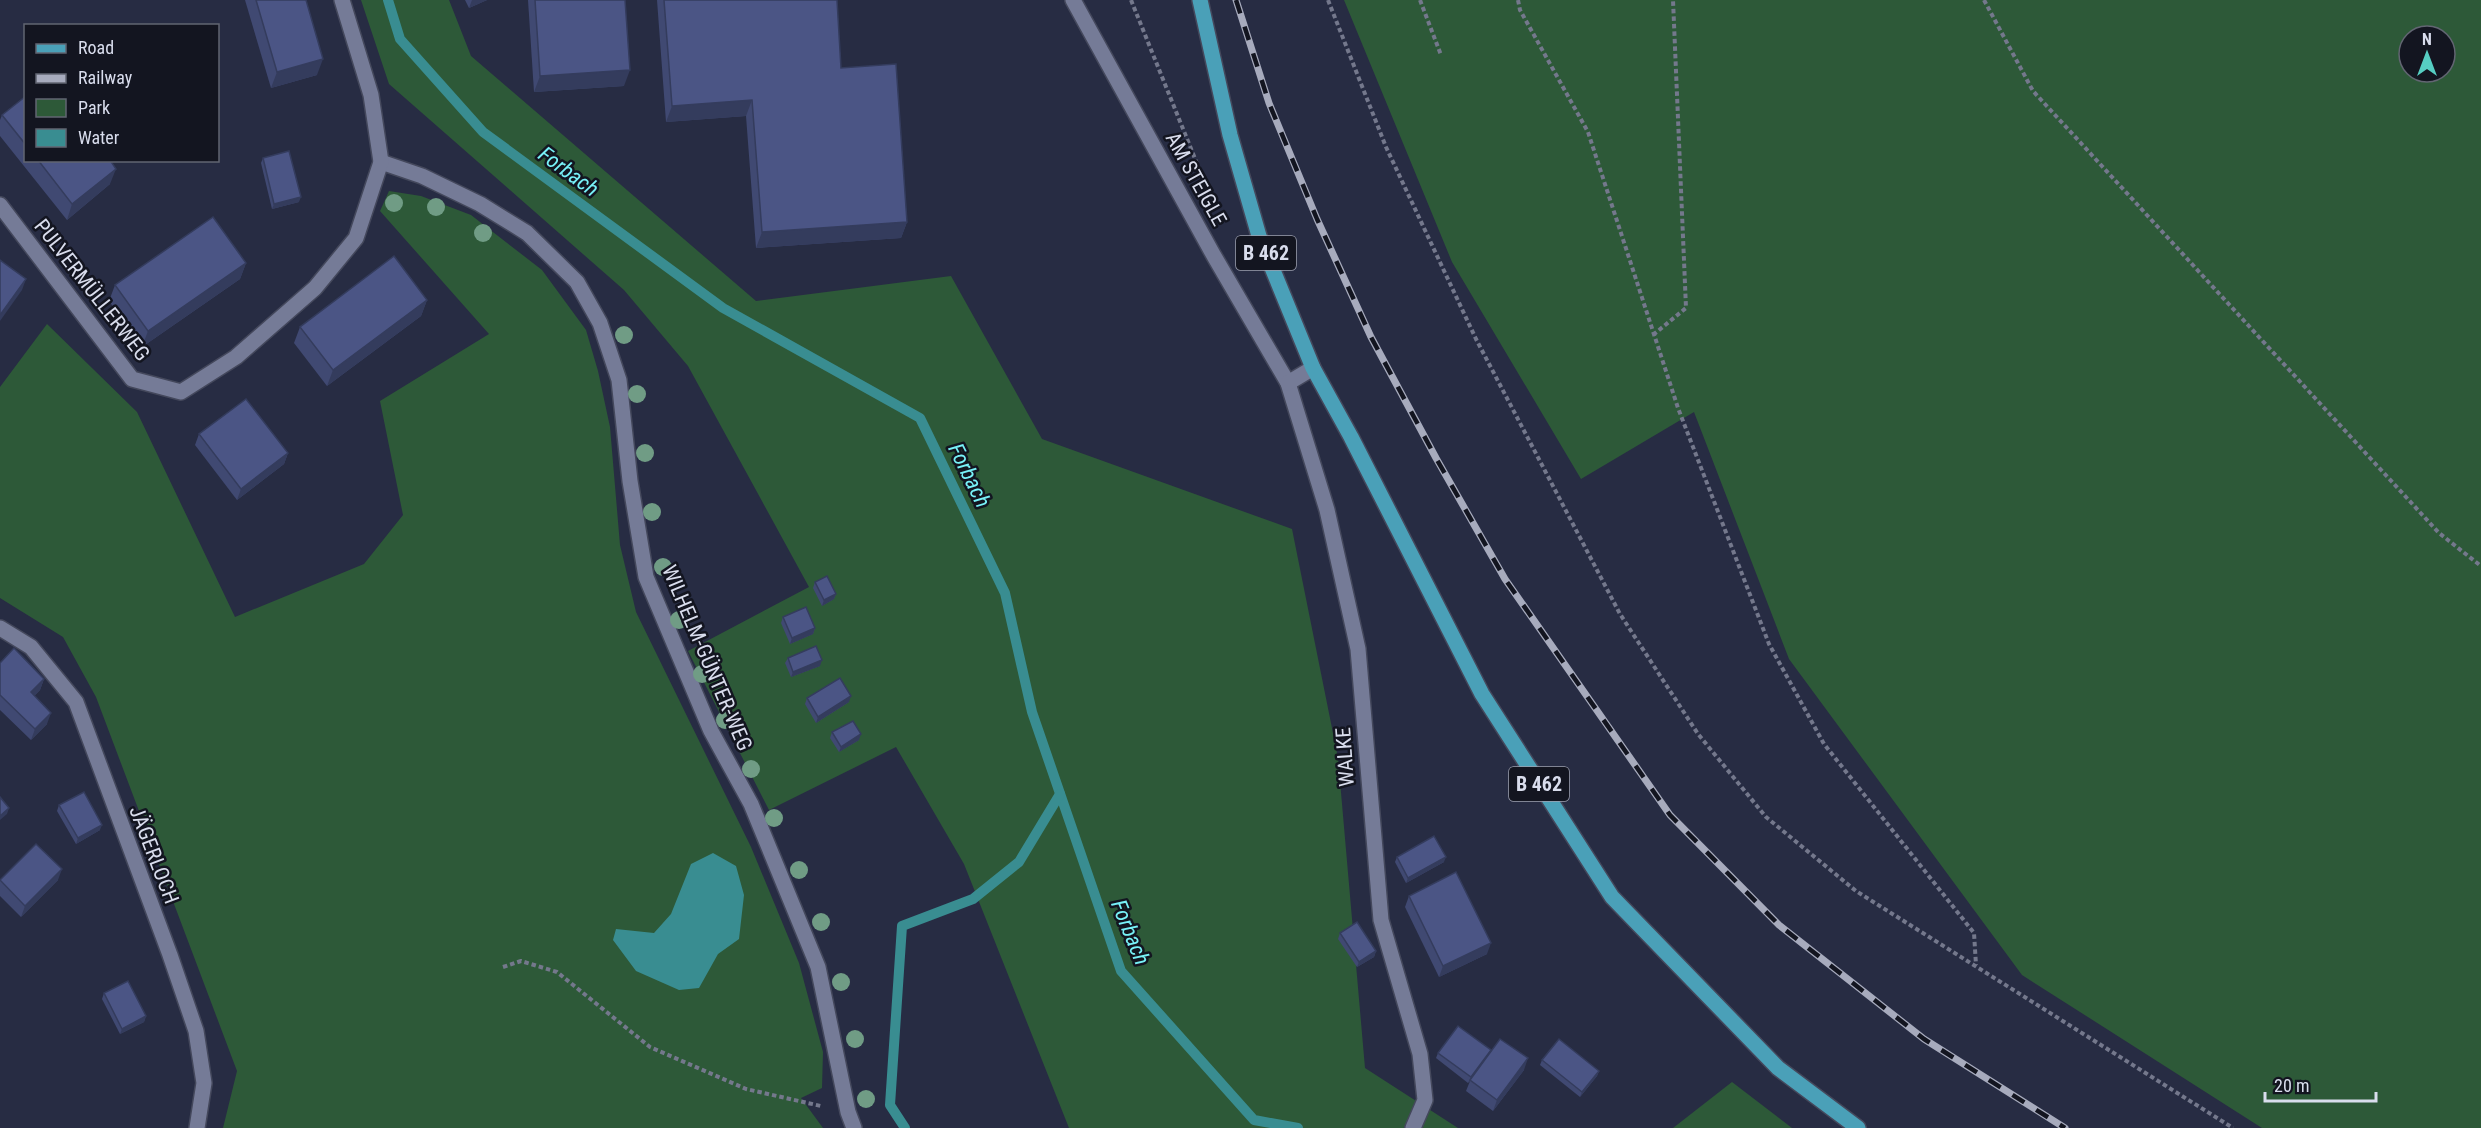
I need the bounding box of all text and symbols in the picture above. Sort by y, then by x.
legend [24,24,219,162]
north arrow [2397,24,2457,84]
text: N [2422,30,2432,49]
text: Road [78,37,114,58]
text: Railway [78,67,133,88]
text: Park [78,97,110,118]
text: Water [78,127,120,148]
street label: AM STEIGLE [1161,128,1231,230]
water label: Forbach [534,141,604,202]
street label: PULVERMÜLLERWEG [29,214,155,366]
road number: B 462 [1236,236,1296,270]
water label: Forbach [943,439,996,511]
street label: WILHELM-GÜNTER-WEG [657,562,757,754]
street label: WALKE [1331,726,1359,788]
road number: B 462 [1509,767,1569,801]
street label: JÄGERLOCH [124,803,184,907]
water label: Forbach [1106,896,1155,968]
scale bar [2265,1065,2376,1103]
text: 20 m [2274,1075,2309,1096]

